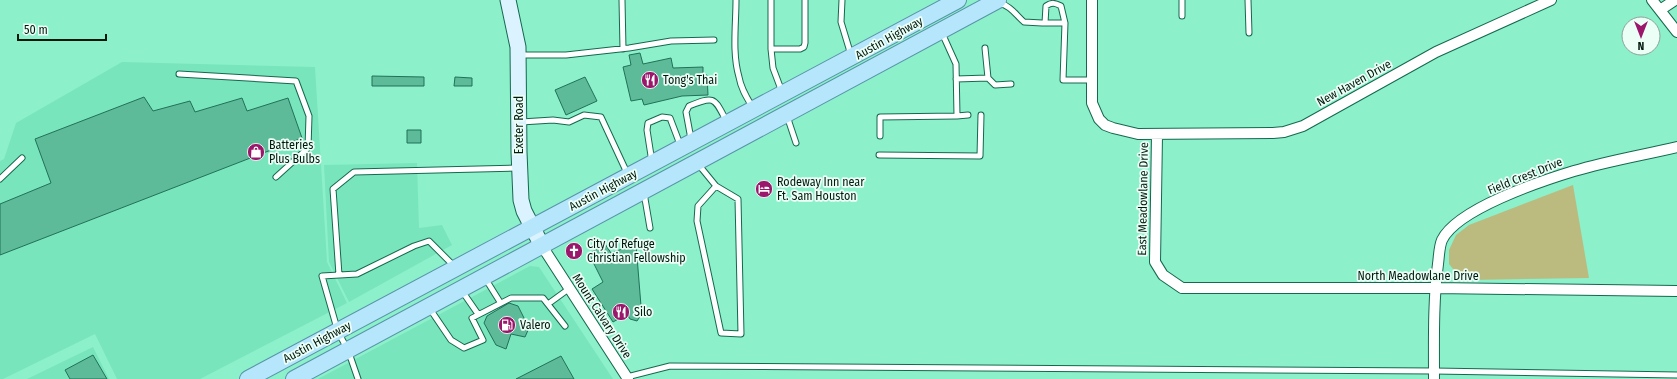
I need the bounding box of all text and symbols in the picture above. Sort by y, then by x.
street label: Austin Highway [853,13,926,62]
scale bar [18,16,106,42]
north arrow [1621,16,1661,56]
text: 50 m [24,23,48,37]
text: N [1638,39,1644,52]
street label: New Haven Drive [1314,57,1394,109]
restaurant icon: Tong's Thai [640,70,660,90]
place label: Tong's Thai [663,73,717,87]
street label: Exeter Road [512,96,526,154]
place label: Batteries Plus Bulbs [269,138,320,166]
shop icon: Batteries Plus Bulbs [246,142,266,162]
street label: East Meadowlane Drive [1135,142,1151,256]
street label: Field Crest Drive [1486,155,1564,197]
street label: Austin Highway [567,166,640,214]
place label: Rodeway Inn near Ft. Sam Houston [777,175,865,203]
hotel icon: Rodeway Inn near Ft. Sam Houston [754,179,774,199]
place label: City of Refuge Christian Fellowship [587,237,686,265]
church icon: City of Refuge Christian Fellowship [564,241,584,261]
street label: North Meadowlane Drive [1357,269,1479,283]
street label: Mount Calvary Drive [569,271,635,361]
restaurant icon: Silo [611,302,631,322]
place label: Silo [634,305,652,319]
fuel station icon: Valero [497,315,517,335]
street label: Austin Highway [281,318,354,366]
place label: Valero [520,318,551,332]

